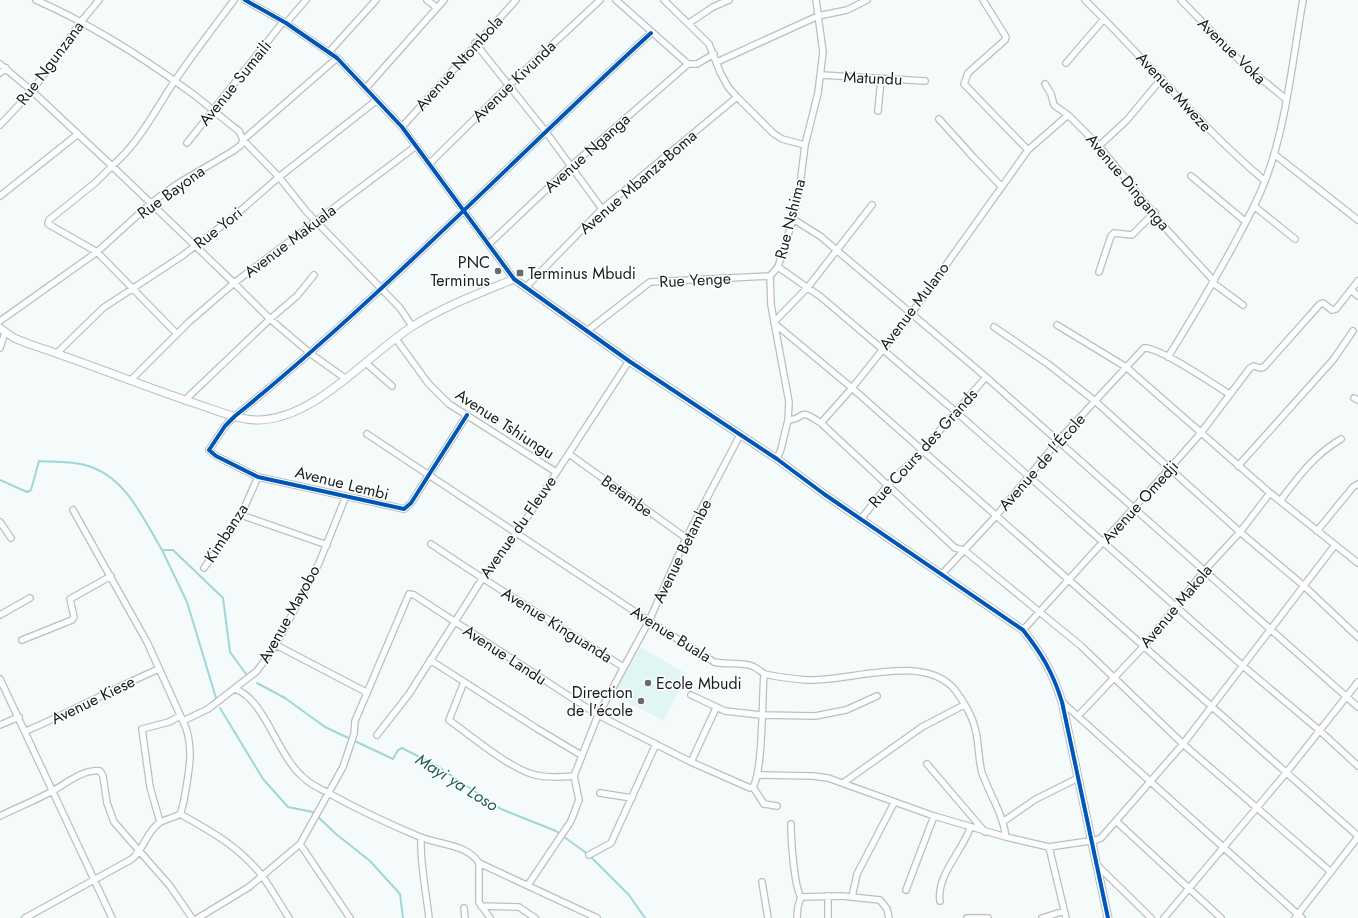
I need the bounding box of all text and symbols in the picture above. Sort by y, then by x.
street label: Avenue Ntombola [410,10,508,116]
street label: Avenue Voka [1193,12,1271,90]
street label: Rue Ngunzana [11,16,89,110]
street label: Avenue Sumaili [193,35,277,131]
street label: Avenue Kivunda [467,35,561,127]
street label: Avenue Mweze [1131,47,1217,137]
street label: Matundu [843,65,903,91]
street label: Avenue Nganga [539,108,635,198]
street label: Avenue Mbanza-Boma [574,124,702,240]
street label: Avenue Dinganga [1081,129,1175,235]
street label: Rue Bayona [132,160,210,224]
street label: Rue Nshima [769,176,811,262]
street label: Avenue Makuala [239,199,341,283]
street label: Rue Yori [189,202,247,254]
place label: PNC Terminus [431,251,490,292]
street label: Avenue Mulano [873,257,955,355]
place label: Terminus Mbudi [528,262,636,285]
marker: PNC Terminus [493,266,503,276]
street label: Rue Yenge [659,267,731,293]
marker: Terminus Mbudi [515,268,525,278]
street label: Avenue Tshiungu [451,383,559,465]
street label: Rue Cours des Grands [863,383,983,513]
street label: Avenue de l'École [993,408,1091,516]
street label: Avenue Omedji [1096,455,1184,549]
street label: Avenue Lembi [293,460,391,506]
street label: Betambe [597,469,657,523]
street label: Avenue du Fleuve [474,471,562,583]
street label: Avenue Betambe [647,495,717,607]
street label: Kimbanza [198,499,254,567]
street label: Avenue Makola [1134,559,1218,653]
street label: Avenue Mayobo [253,561,326,667]
street label: Avenue Kinguanda [497,582,617,668]
street label: Avenue Buala [626,600,716,668]
street label: Avenue Landu [459,619,551,691]
street label: Avenue Kiese [47,670,139,730]
place label: Ecole Mbudi [656,672,742,695]
marker: Ecole Mbudi [643,678,653,688]
place label: Direction de l'école [567,681,633,722]
marker: Direction de l'école [636,696,646,706]
water label: Mayi ya Loso [411,747,503,817]

